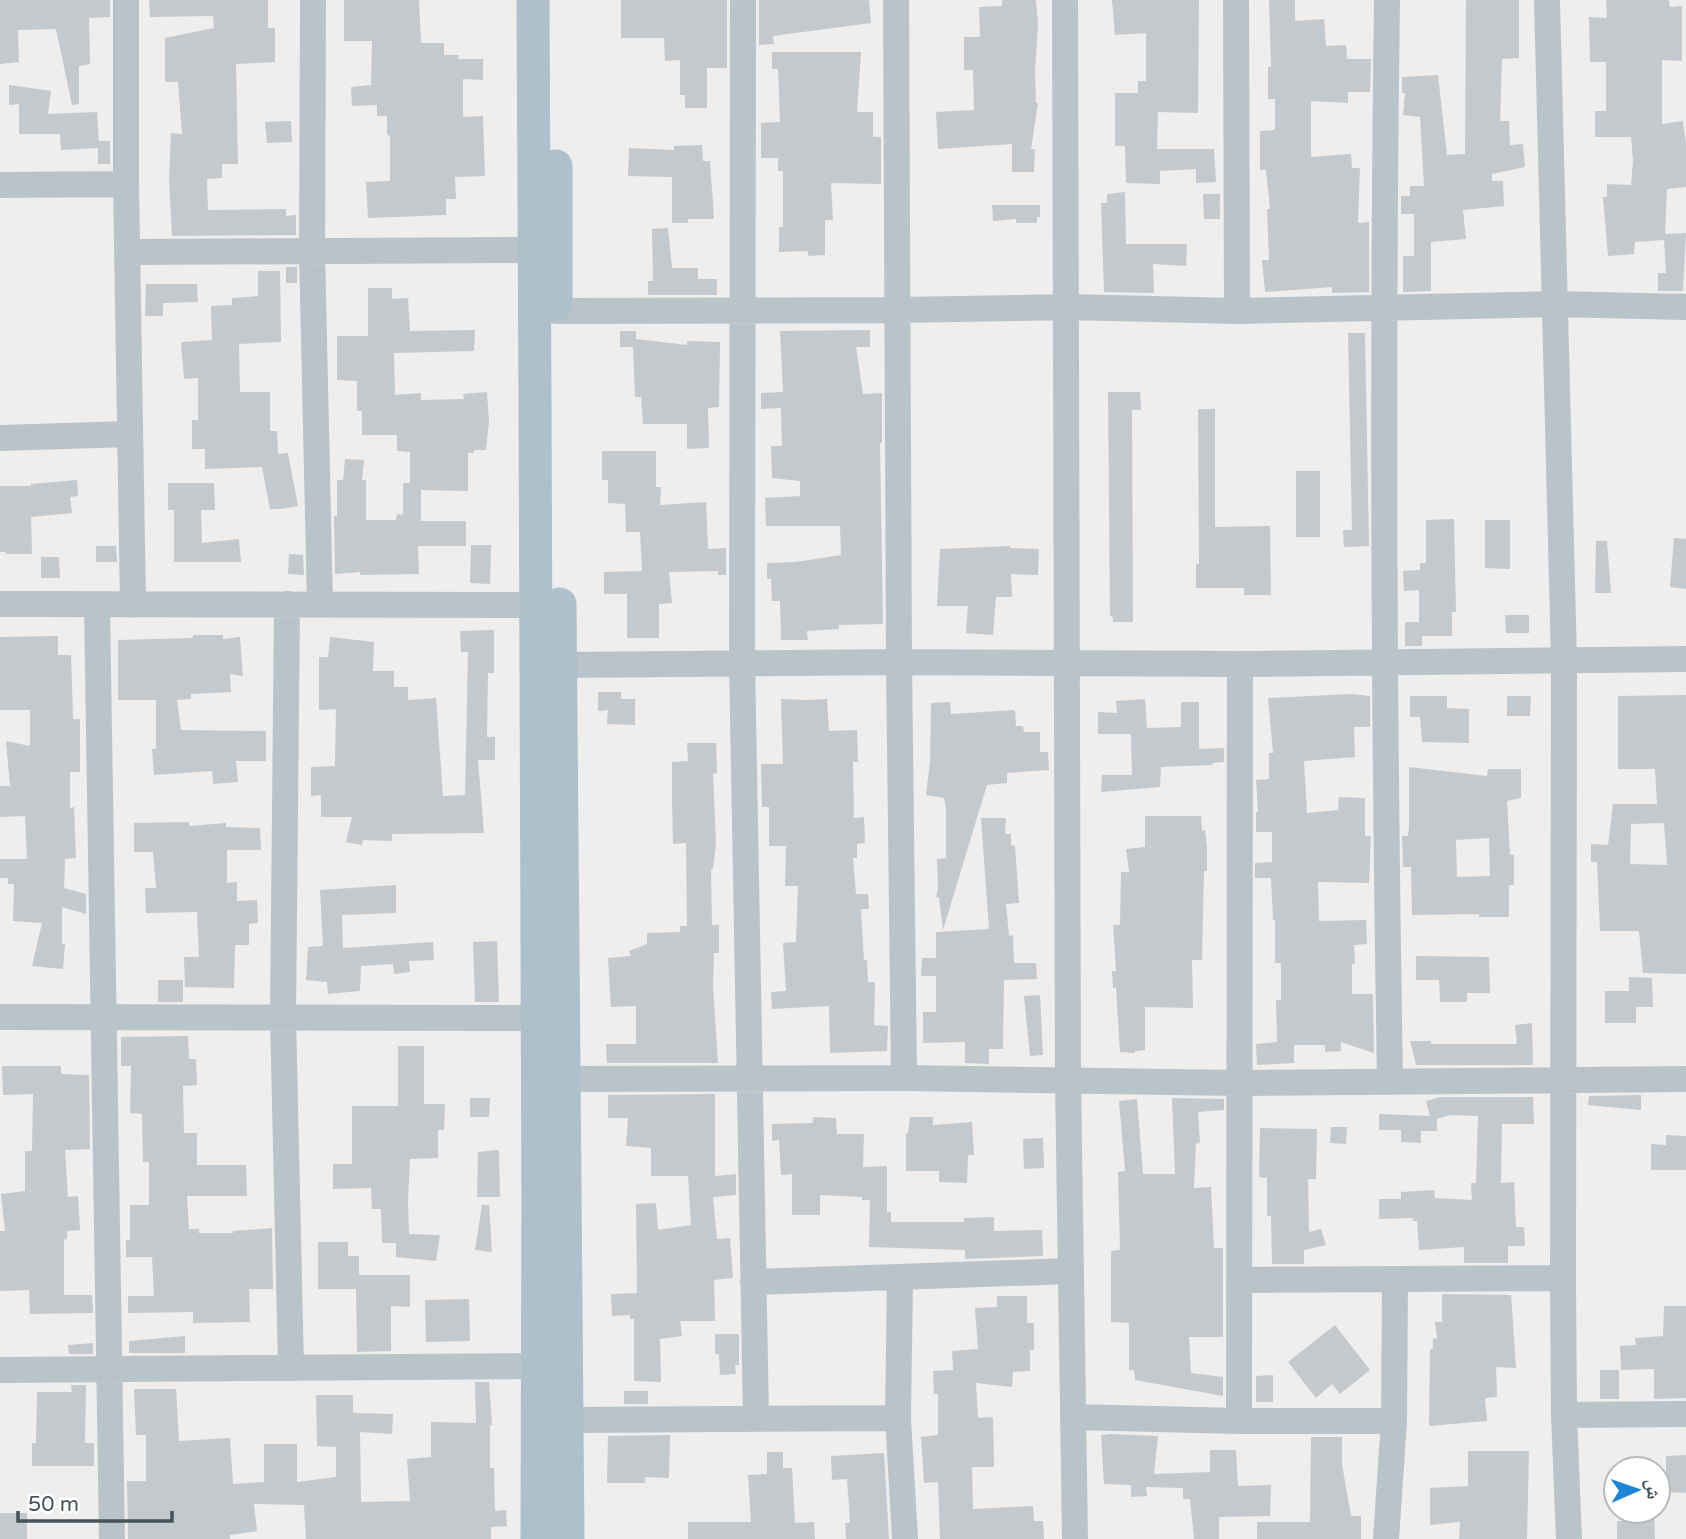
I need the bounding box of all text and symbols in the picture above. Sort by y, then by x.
north arrow [1602,1455,1672,1525]
text: ش [1642,1479,1664,1500]
scale bar [18,1480,172,1524]
text: 50 m [28,1492,79,1517]

